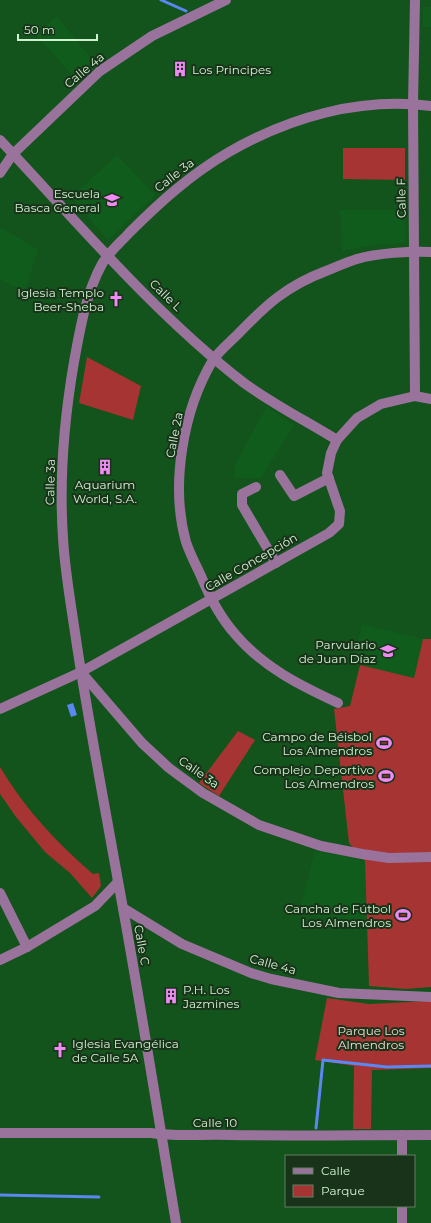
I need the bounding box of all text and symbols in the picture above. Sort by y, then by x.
scale bar [18,16,97,42]
text: 50 m [24,22,55,37]
street label: Calle 4a [61,49,107,91]
building icon: Los Principes [171,60,189,78]
place label: Los Principes [192,62,271,77]
street label: Calle 3a [151,155,197,195]
street label: Calle F [393,178,409,218]
place label: Escuela Basca General [15,186,100,215]
school or university icon: Escuela Basca General [103,191,121,209]
street label: Calle L [147,276,185,314]
place label: Iglesia Templo Beer-Sheba [17,285,104,314]
church icon: Iglesia Templo Beer-Sheba [107,290,125,308]
street label: Calle 2a [162,411,186,459]
building icon: Aquarium World, S.A. [96,458,114,476]
street label: Calle 3a [42,459,58,505]
place label: Aquarium World, S.A. [73,477,137,506]
street label: Calle Concepción [202,530,300,594]
place label: Parvulario de Juan Díaz [299,637,376,666]
school or university icon: Parvulario de Juan Díaz [379,642,397,660]
place label: Campo de Béisbol Los Almendros [262,729,372,758]
sports icon: Campo de Béisbol Los Almendros [375,734,393,752]
street label: Calle 3a [176,753,222,791]
place label: Complejo Deportivo Los Almendros [253,762,374,791]
sports icon: Complejo Deportivo Los Almendros [377,767,395,785]
place label: Cancha de Fútbol Los Almendros [285,901,391,930]
sports icon: Cancha de Fútbol Los Almendros [394,906,412,924]
street label: Calle C [131,924,153,967]
street label: Calle 4a [248,951,298,977]
place label: P.H. Los Jazmines [182,982,240,1011]
building icon: P.H. Los Jazmines [162,987,180,1005]
park label: Parque Los Almendros [337,1023,405,1052]
place label: Iglesia Evangélica de Calle 5A [72,1036,179,1065]
church icon: Iglesia Evangélica de Calle 5A [51,1041,69,1059]
street label: Calle 10 [193,1115,237,1130]
legend [285,1155,415,1207]
text: Calle [321,1163,350,1178]
text: Parque [321,1183,365,1198]

